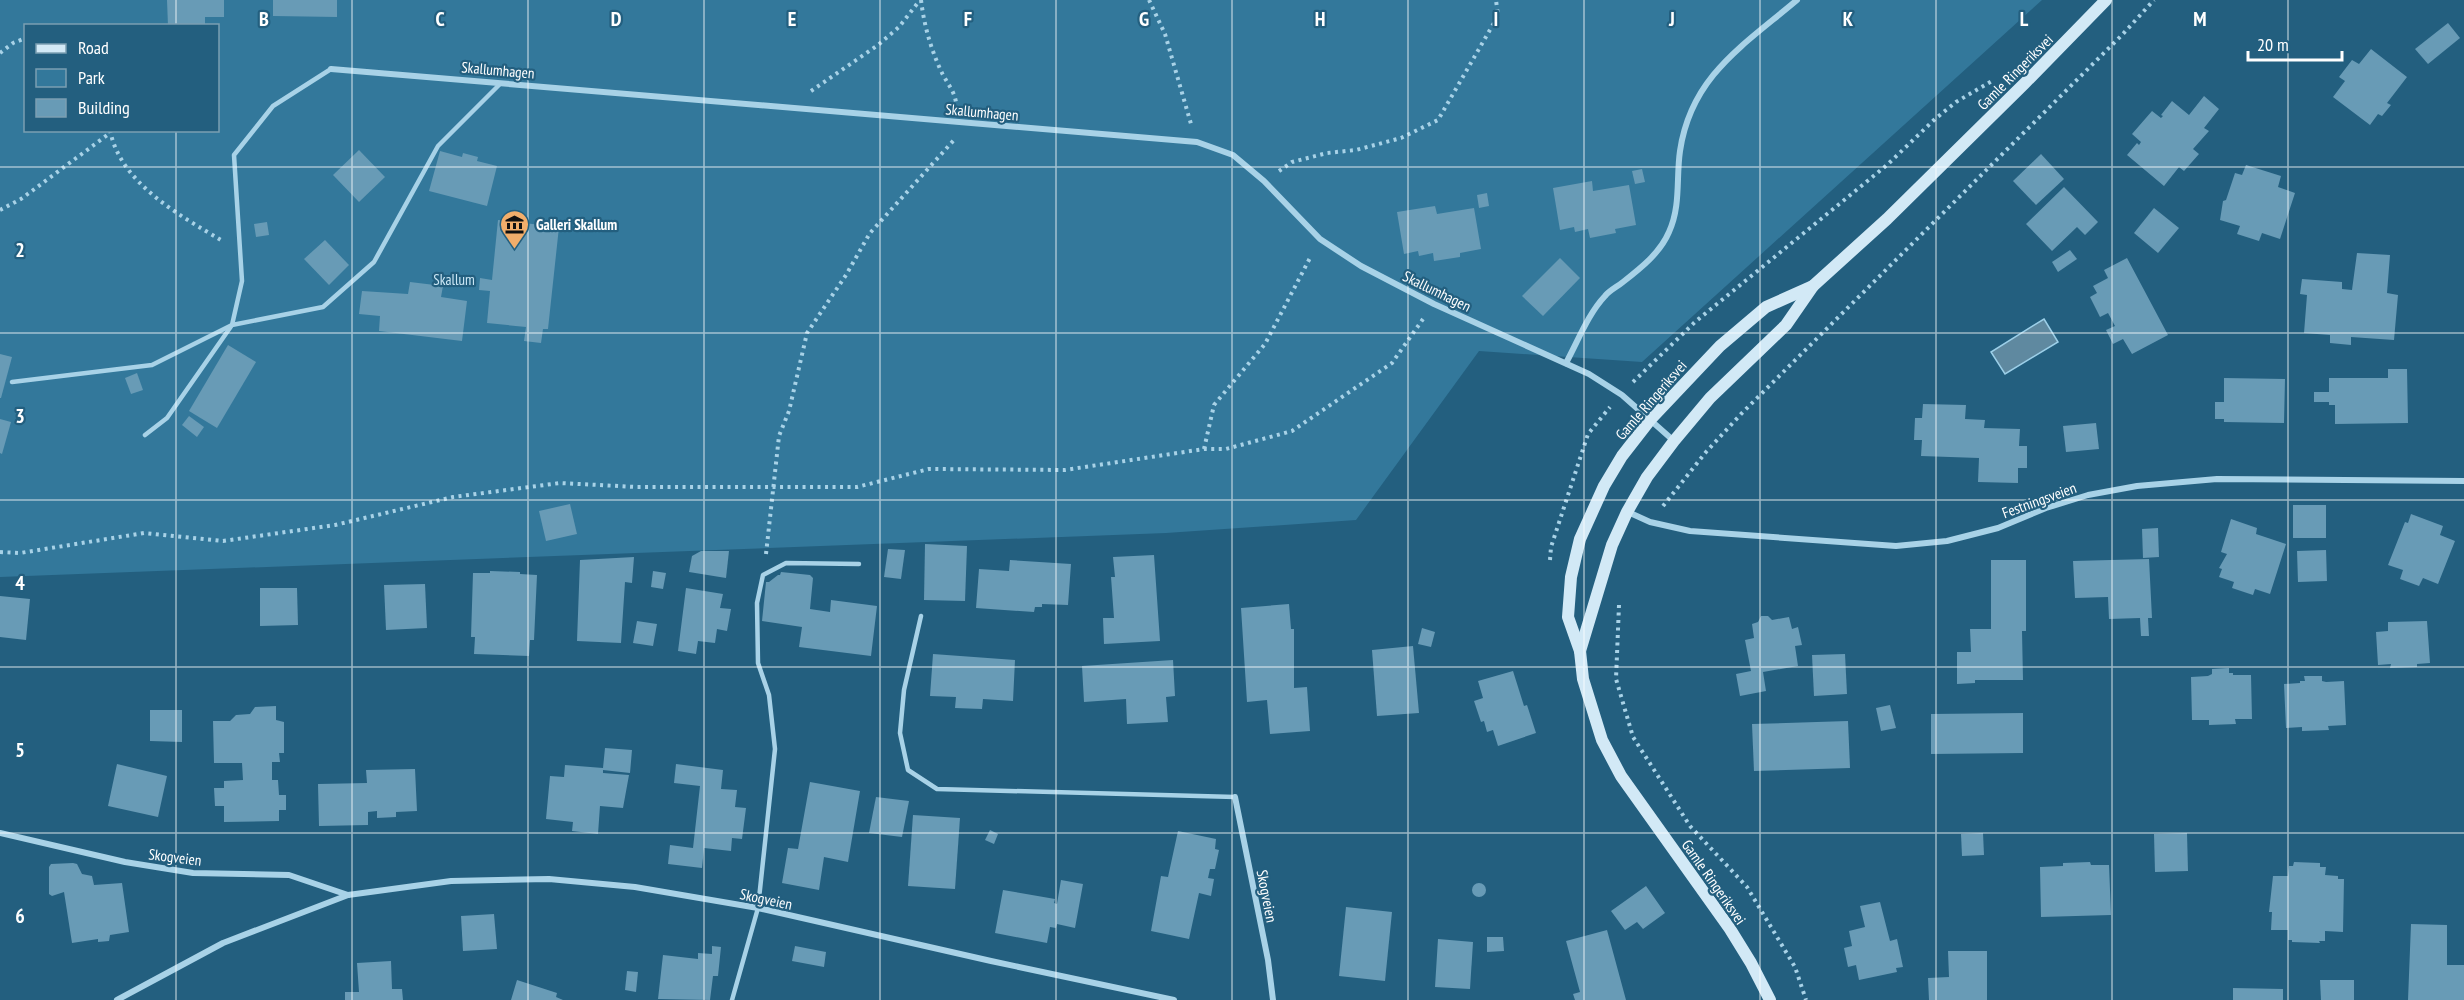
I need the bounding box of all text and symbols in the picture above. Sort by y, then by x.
text: B [259,6,269,32]
text: C [435,6,445,32]
text: D [611,6,622,32]
text: E [788,6,796,32]
text: F [964,6,972,32]
text: G [1139,6,1149,32]
text: H [1315,6,1325,32]
text: I [1494,6,1498,32]
text: J [1668,6,1675,32]
text: K [1843,6,1854,32]
text: L [2020,6,2029,32]
text: M [2193,6,2207,32]
legend [24,24,219,132]
scale bar [2248,24,2342,62]
street label: Gamle Ringeriksvei [1973,30,2057,114]
text: 20 m [2257,33,2289,56]
text: Road [78,36,109,59]
street label: Skallumhagen [461,57,535,83]
text: Park [78,66,105,89]
text: Building [78,96,130,119]
street label: Skallumhagen [945,99,1019,125]
museum icon: Galleri Skallum [499,208,531,250]
place label: Galleri Skallum [536,215,617,234]
text: 2 [15,237,25,263]
street label: Skallumhagen [1400,266,1474,316]
park label: Skallum [433,270,475,289]
street label: Gamle Ringeriksvei [1611,356,1691,444]
text: 3 [15,403,25,429]
street label: Festningsveien [1999,478,2079,522]
text: 4 [15,570,25,596]
text: 5 [15,737,25,763]
street label: Gamle Ringeriksvei [1678,836,1750,928]
street label: Skogveien [147,844,203,870]
street label: Skogveien [1253,868,1281,924]
street label: Skogveien [738,884,794,914]
text: 6 [15,903,25,929]

